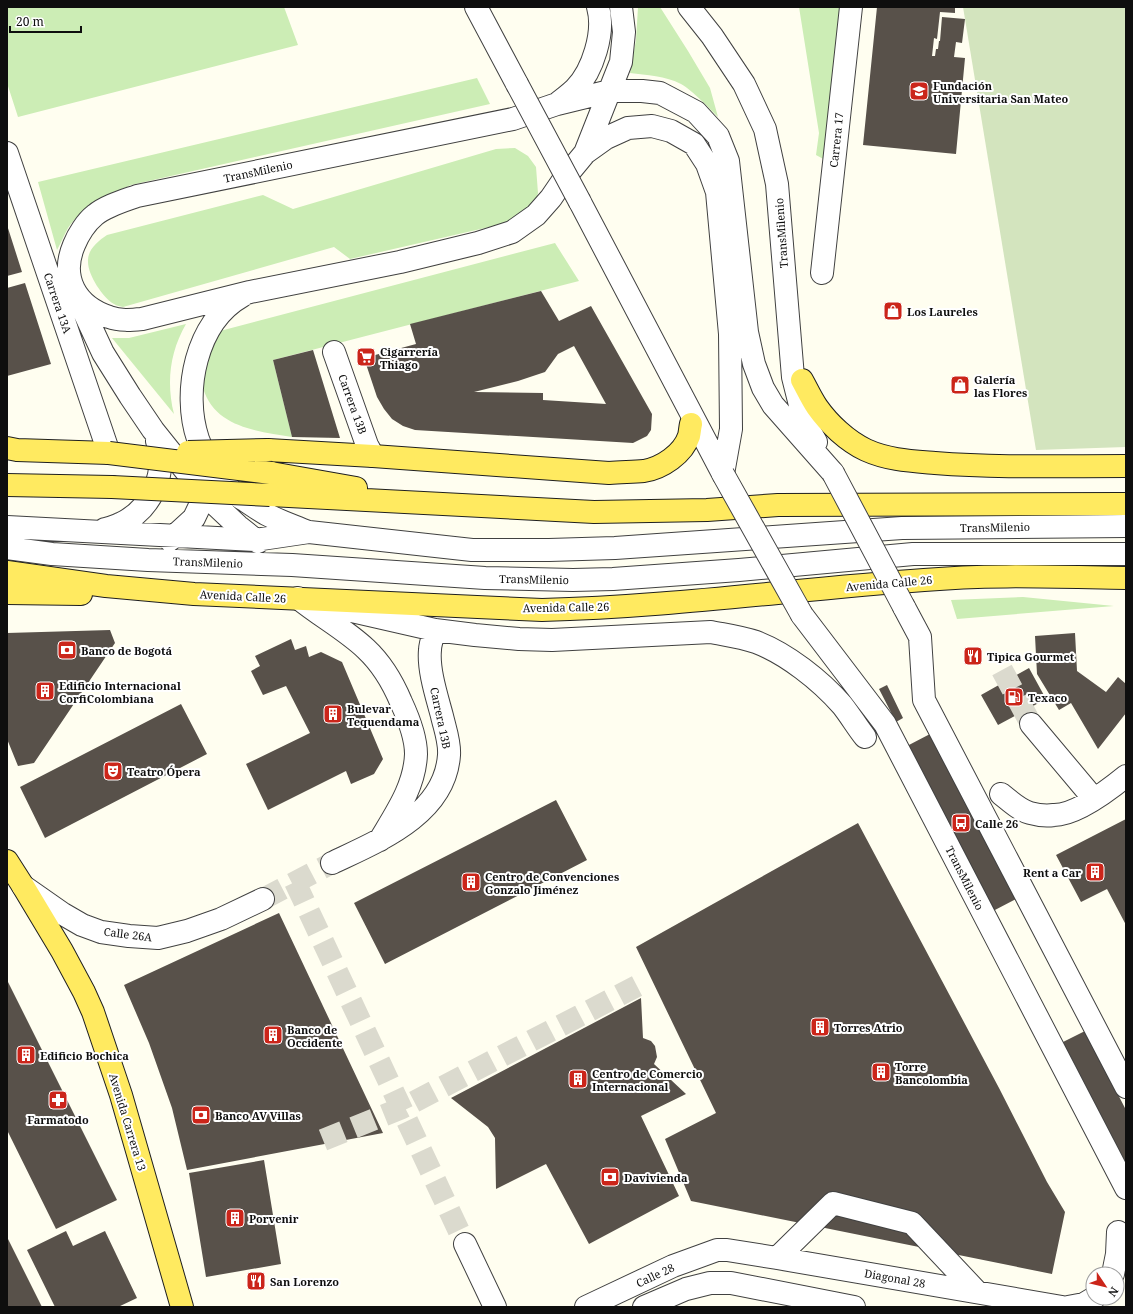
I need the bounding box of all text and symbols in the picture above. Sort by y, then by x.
scale bar [10,8,81,34]
text: 20 m [16,13,44,30]
place label: Fundación Universitaria San Mateo [933,78,1068,106]
school or university icon: Fundación Universitaria San Mateo [908,80,930,102]
street label: Carrera 17 [826,112,846,168]
street label: TransMilenio [222,156,294,186]
street label: TransMilenio [771,198,791,268]
street label: Carrera 13A [41,271,75,336]
shop icon: Los Laureles [882,300,904,322]
place label: Los Laureles [907,304,978,319]
place label: Cigarrería Thiago [380,344,438,372]
supermarket icon: Cigarrería Thiago [355,346,377,368]
street label: Carrera 13B [335,372,371,436]
place label: Galería las Flores [974,372,1027,400]
shop icon: Galería las Flores [949,374,971,396]
street label: TransMilenio [960,519,1030,535]
street label: TransMilenio [173,553,243,571]
street label: TransMilenio [499,571,569,587]
street label: Avenida Calle 26 [845,572,933,594]
street label: Avenida Calle 26 [199,586,287,606]
street label: Avenida Calle 26 [523,599,609,615]
bank icon: Banco de Bogotá [56,639,78,661]
place label: Banco de Bogotá [81,643,173,658]
restaurant icon: Tipica Gourmet [962,645,984,667]
place label: Tipica Gourmet [987,649,1075,664]
place label: Edificio Internacional CorfiColombiana [59,678,181,706]
building icon: Edificio Internacional CorfiColombiana [34,680,56,702]
street label: Carrera 13B [427,686,455,750]
fuel station icon: Texaco [1003,686,1025,708]
place label: Texaco [1028,690,1068,705]
place label: Bulevar Tequendama [347,701,420,729]
building icon: Bulevar Tequendama [322,703,344,725]
theatre icon: Teatro Ópera [102,760,124,782]
place label: Teatro Ópera [127,764,201,779]
bus stop icon: Calle 26 [950,812,972,834]
place label: Calle 26 [975,816,1018,831]
street label: TransMilenio [942,843,988,913]
building icon: Rent a Car [1084,861,1106,883]
place label: Rent a Car [1023,865,1081,880]
place label: Centro de Convenciones Gonzalo Jiménez [485,869,619,897]
building icon: Centro de Convenciones Gonzalo Jiménez [460,871,482,893]
street label: Calle 26A [103,924,153,944]
building icon: Torres Atrio [809,1016,831,1038]
place label: Torres Atrio [834,1020,903,1035]
place label: Banco de Occidente [287,1022,343,1050]
building icon: Banco de Occidente [262,1024,284,1046]
building icon: Edificio Bochica [15,1044,37,1066]
place label: Edificio Bochica [40,1048,129,1063]
place label: Torre Bancolombia [895,1059,968,1087]
building icon: Torre Bancolombia [870,1061,892,1083]
place label: Centro de Comercio Internacional [592,1066,703,1094]
building icon: Centro de Comercio Internacional [567,1068,589,1090]
street label: Avenida Carrera 13 [106,1071,150,1173]
pharmacy icon: Farmatodo [47,1089,69,1111]
bank icon: Banco AV Villas [190,1104,212,1126]
place label: Banco AV Villas [215,1108,301,1123]
place label: Farmatodo [27,1112,89,1127]
bank icon: Davivienda [599,1166,621,1188]
place label: Davivienda [624,1170,688,1185]
building icon: Porvenir [224,1207,246,1229]
place label: Porvenir [249,1211,299,1226]
street label: Calle 28 [633,1260,677,1290]
street label: Diagonal 28 [863,1265,927,1291]
north arrow [1085,1266,1125,1306]
restaurant icon: San Lorenzo [245,1270,267,1292]
place label: San Lorenzo [270,1274,339,1289]
text: N [1105,1284,1122,1300]

